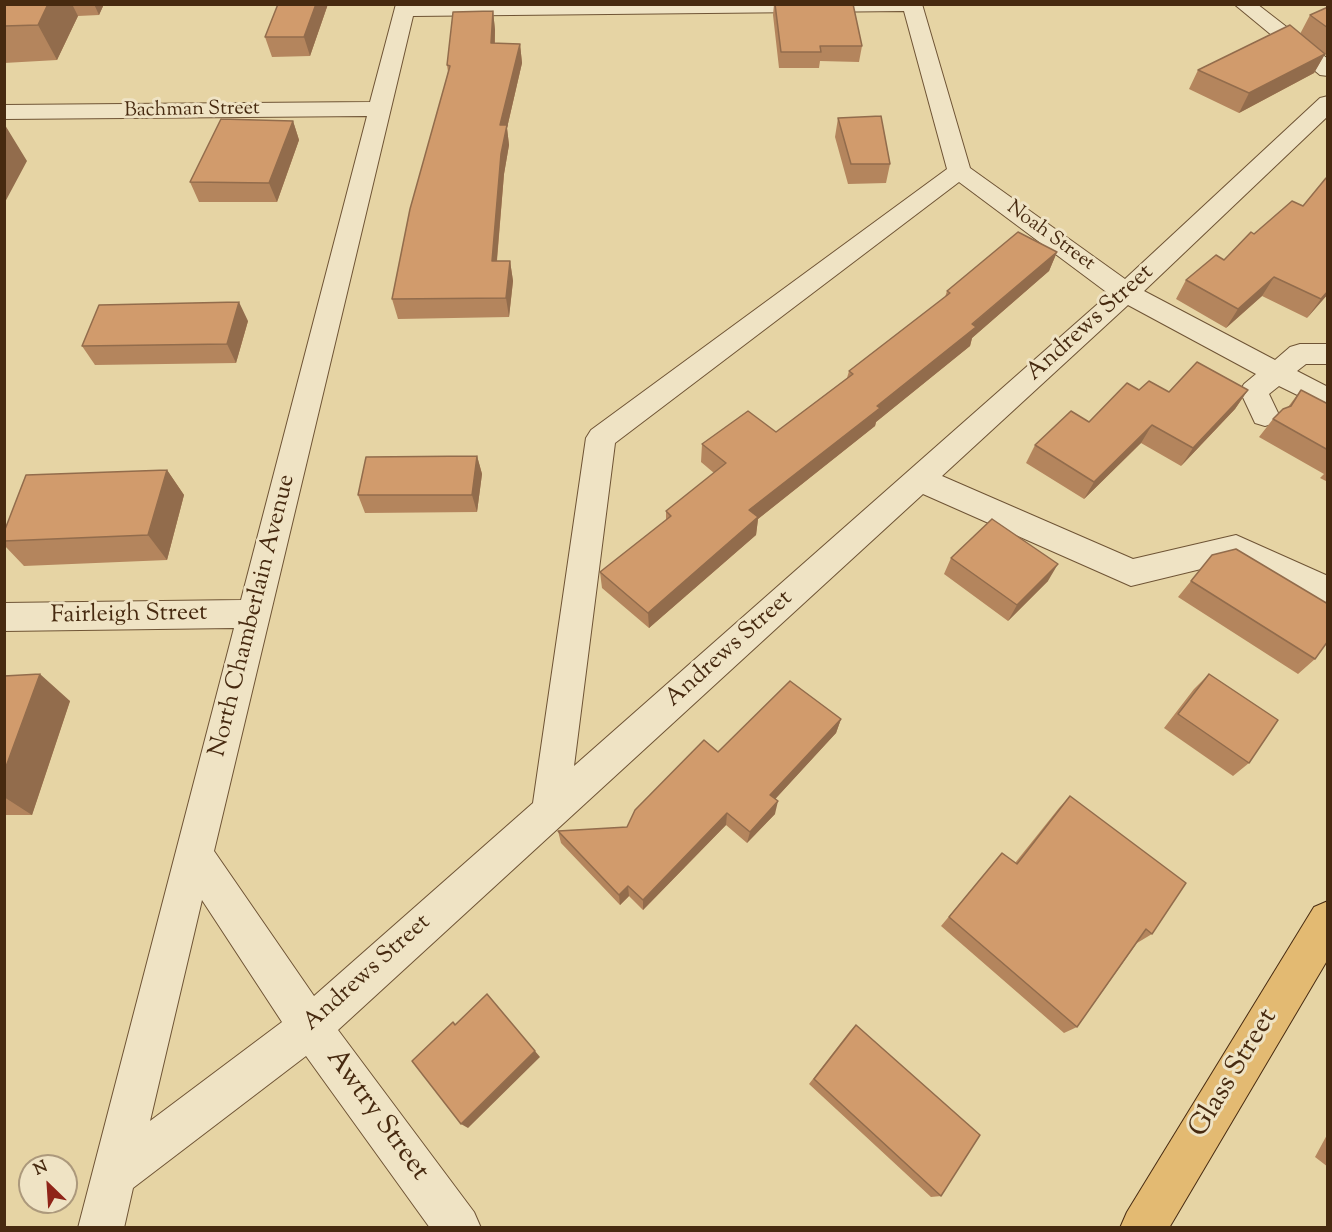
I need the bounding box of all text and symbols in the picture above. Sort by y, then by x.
street label: Bachman Street [124,98,260,124]
street label: Noah Street [1001,197,1099,277]
street label: Andrews Street [1022,259,1160,389]
street label: North Chamberlain Avenue [205,472,303,760]
street label: Andrews Street [661,585,799,715]
street label: Fairleigh Street [50,600,208,632]
street label: Andrews Street [299,909,437,1039]
street label: Glass Street [1184,1004,1286,1144]
street label: Awtry Street [317,1044,435,1188]
north arrow [18,1154,78,1214]
text: N [30,1156,52,1182]

